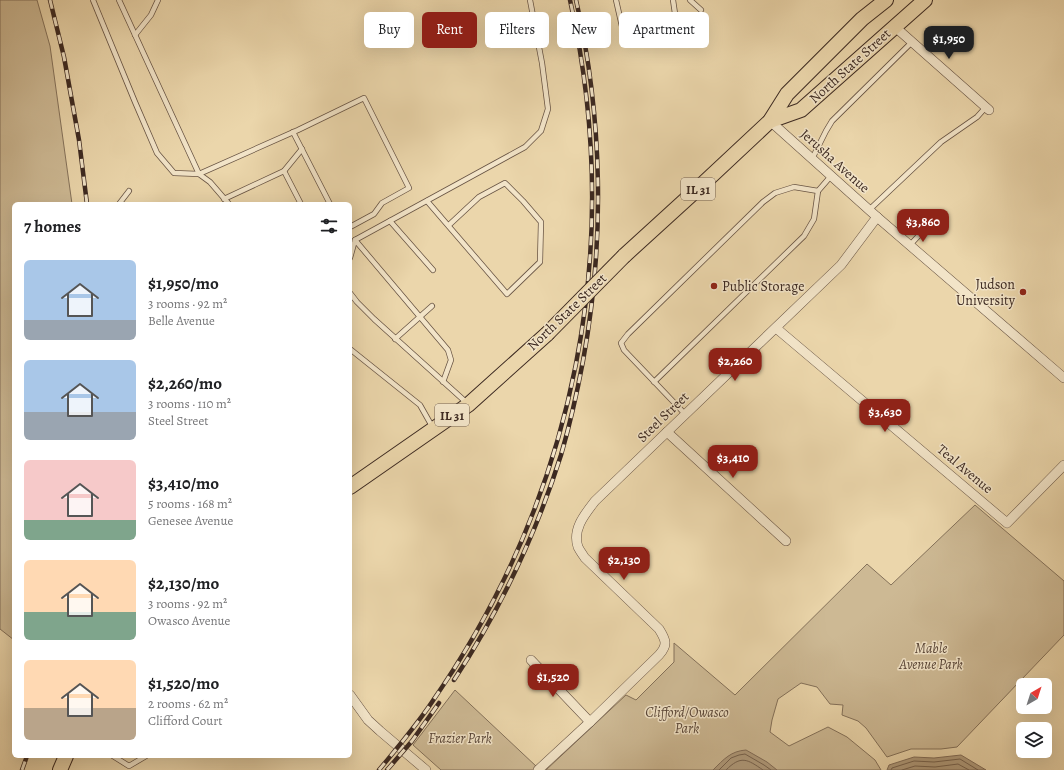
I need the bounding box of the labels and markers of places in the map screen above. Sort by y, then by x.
pin: $1,950 [916,26,982,60]
pin: $3,860 [890,209,956,243]
place label: Judson University [956,275,1016,310]
place label: Public Storage [722,277,805,296]
marker: Public Storage [709,281,719,291]
marker: Judson University [1018,287,1028,297]
pin: $2,260 [702,348,768,382]
pin: $3,630 [852,399,918,433]
pin: $3,410 [700,445,766,479]
pin: $2,130 [591,547,657,581]
pin: $1,520 [520,664,586,698]

